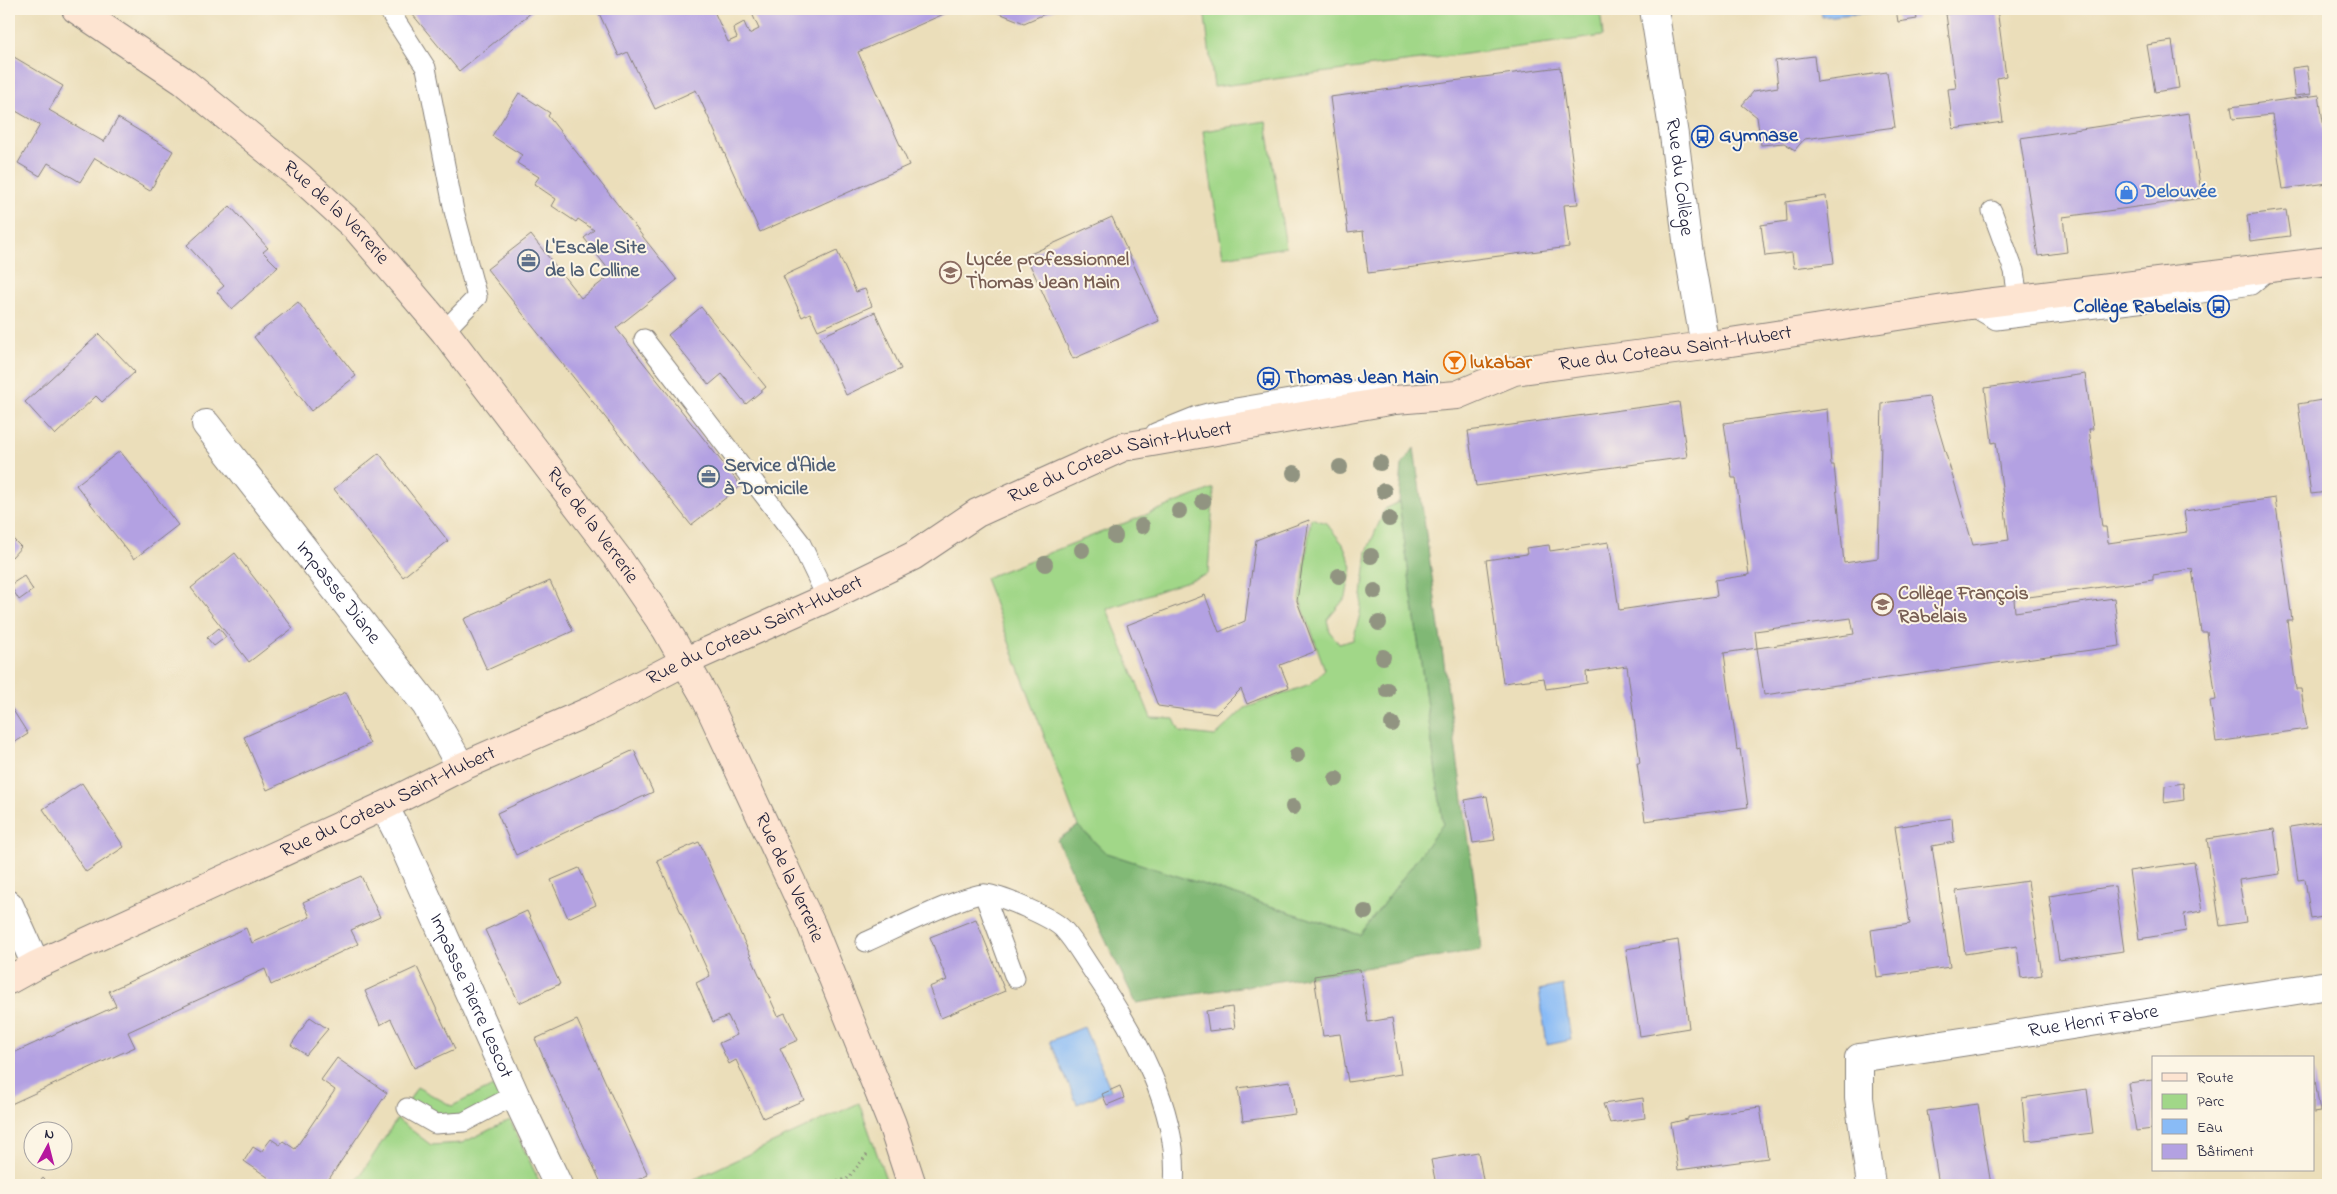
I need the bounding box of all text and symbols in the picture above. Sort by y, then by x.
street label: Rue du Collège [1657,116,1701,238]
place label: Gymnase [1719,122,1799,152]
bus stop icon: Gymnase [1691,124,1715,148]
street label: Rue de la Verrerie [276,154,396,271]
place label: Delouvée [2141,178,2217,207]
shop icon: Delouvée [2114,180,2138,204]
place label: L'Escale Site de la Colline [545,234,647,286]
place label: Lycée professionnel Thomas Jean Main [966,246,1129,298]
office icon: L'Escale Site de la Colline [517,248,541,272]
school or university icon: Lycée professionnel Thomas Jean Main [938,260,962,284]
place label: Collège Rabelais [2073,293,2202,323]
bus stop icon: Collège Rabelais [2206,295,2230,319]
street label: Rue du Coteau Saint-Hubert [1557,318,1794,380]
place label: lukabar [1470,349,1533,378]
bar icon: lukabar [1442,351,1466,375]
place label: Thomas Jean Main [1285,364,1439,393]
bus stop icon: Thomas Jean Main [1257,366,1281,390]
street label: Rue du Coteau Saint-Hubert [1003,414,1235,512]
place label: Service d'Aide à Domicile [724,452,837,504]
street label: Rue de la Verrerie [539,461,646,590]
office icon: Service d'Aide à Domicile [696,465,720,489]
street label: Impasse Diane [288,535,388,650]
street label: Rue du Coteau Saint-Hubert [642,568,868,693]
place label: Collège François Rabelais [1898,580,2029,632]
school or university icon: Collège François Rabelais [1870,593,1894,617]
street label: Rue du Coteau Saint-Hubert [276,739,501,866]
street label: Rue de la Verrerie [747,808,831,947]
street label: Impasse Pierre Lescot [421,909,521,1084]
street label: Rue Henri Fabre [2026,997,2160,1046]
legend [2152,1056,2314,1172]
text: Route [2197,1067,2234,1089]
text: Parc [2197,1091,2225,1113]
text: Eau [2197,1117,2223,1139]
north arrow [22,1122,72,1172]
text: N [43,1124,55,1146]
text: Bâtiment [2196,1141,2254,1163]

